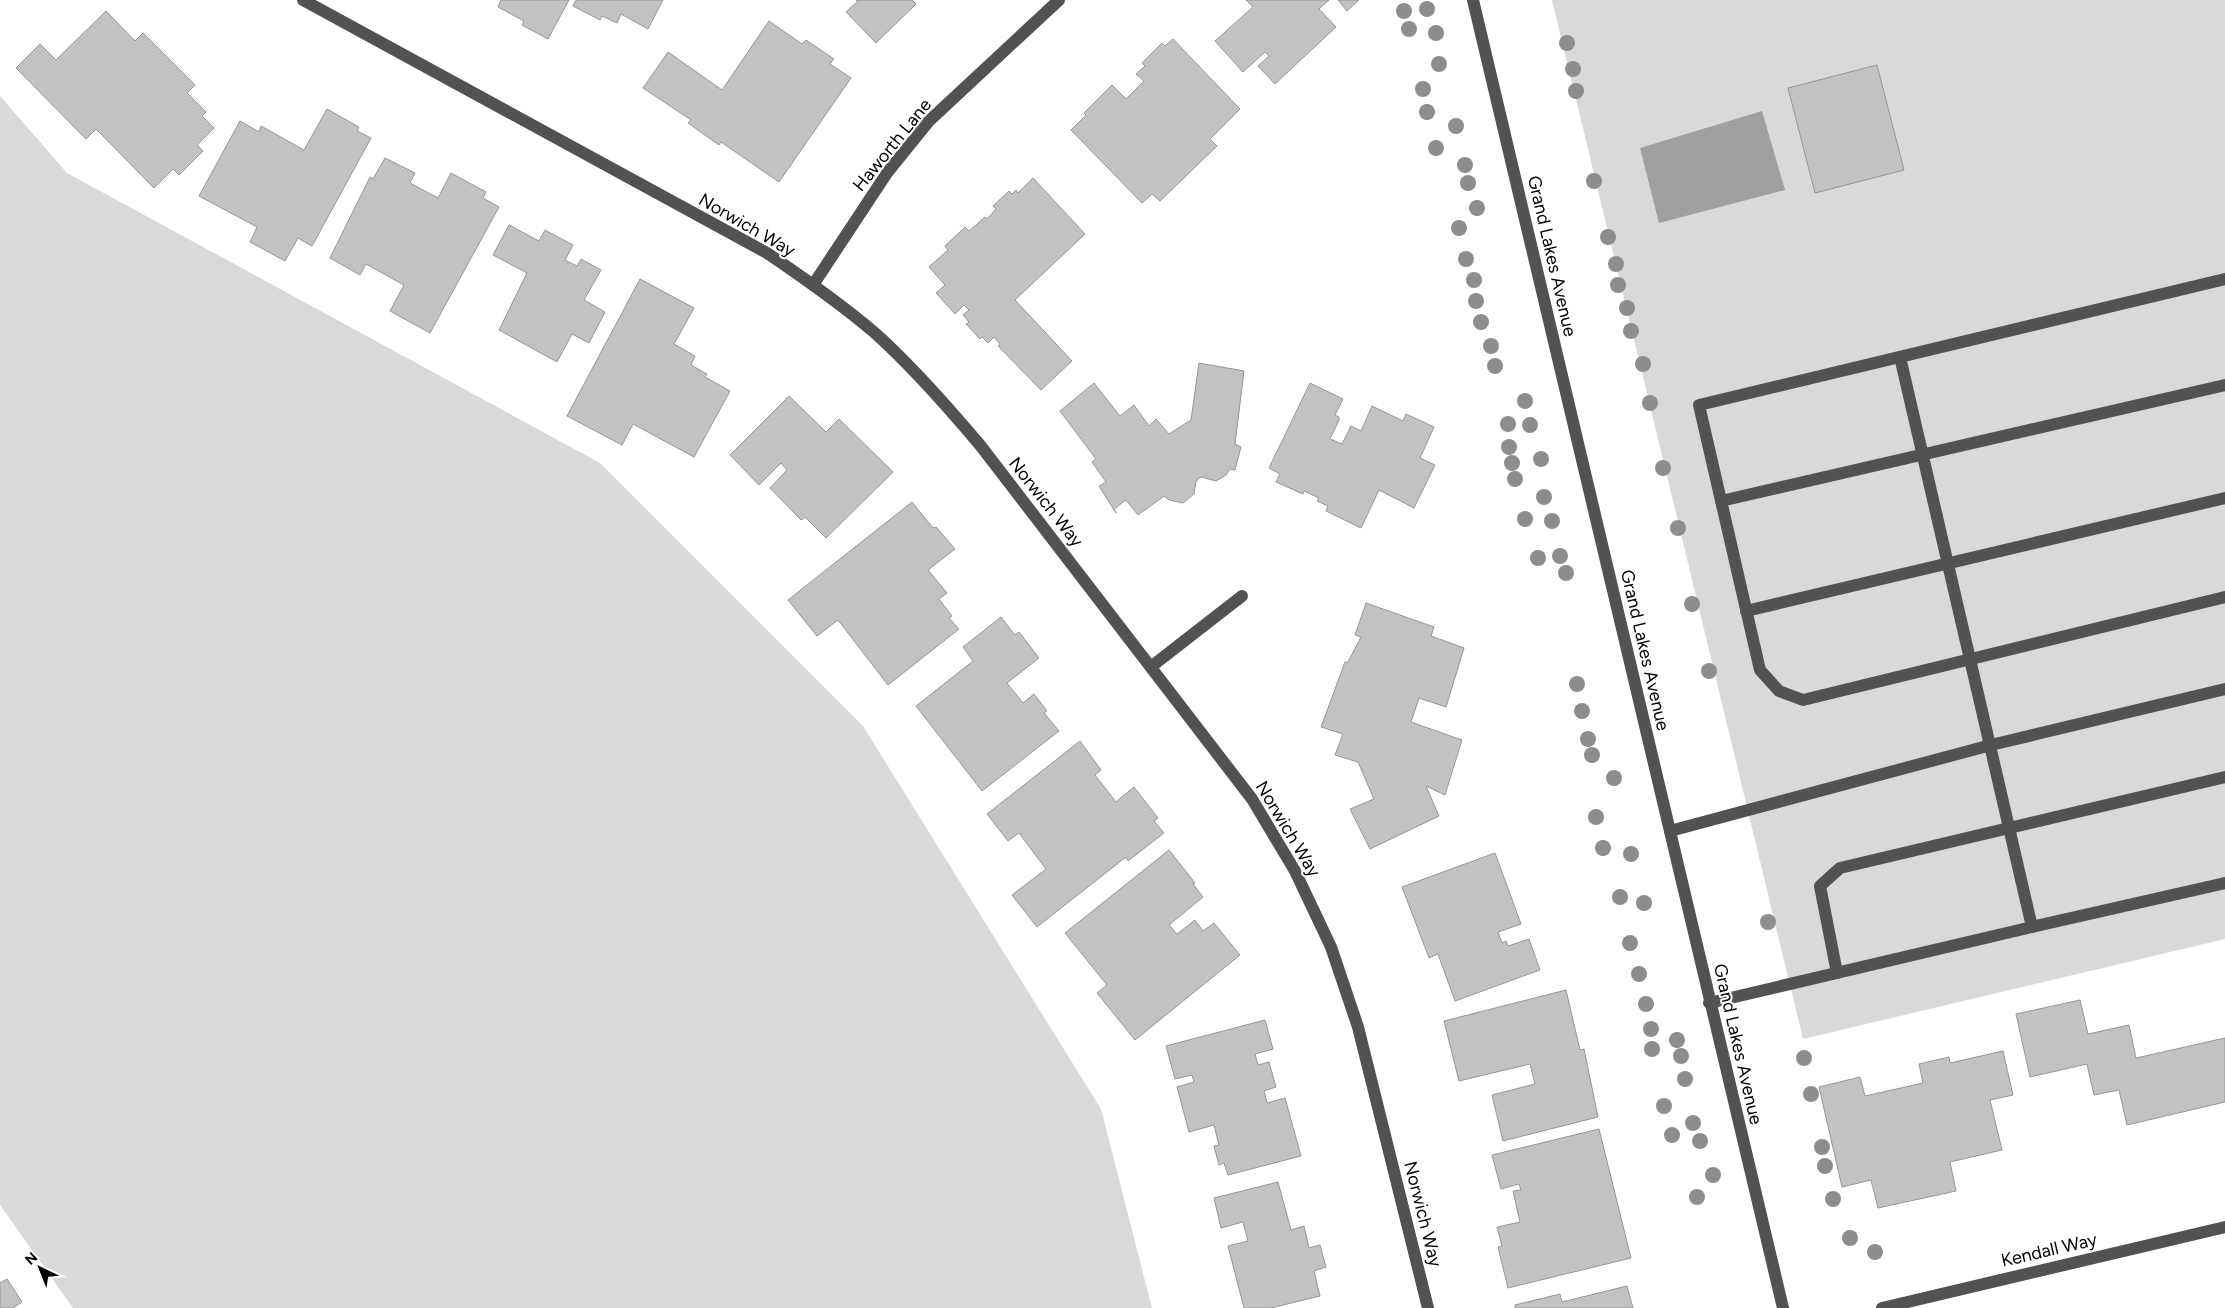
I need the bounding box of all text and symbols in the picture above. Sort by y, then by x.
street label: Haworth Lane [848,94,936,196]
street label: Grand Lakes Avenue [1523,173,1581,339]
street label: Norwich Way [695,188,800,262]
street label: Norwich Way [1004,453,1088,552]
street label: Grand Lakes Avenue [1616,567,1674,733]
street label: Norwich Way [1251,777,1326,881]
street label: Grand Lakes Avenue [1709,961,1767,1127]
street label: Norwich Way [1399,1159,1447,1270]
street label: Kendall Way [1999,1228,2100,1272]
north arrow [15,1243,65,1293]
text: N [22,1249,41,1269]

